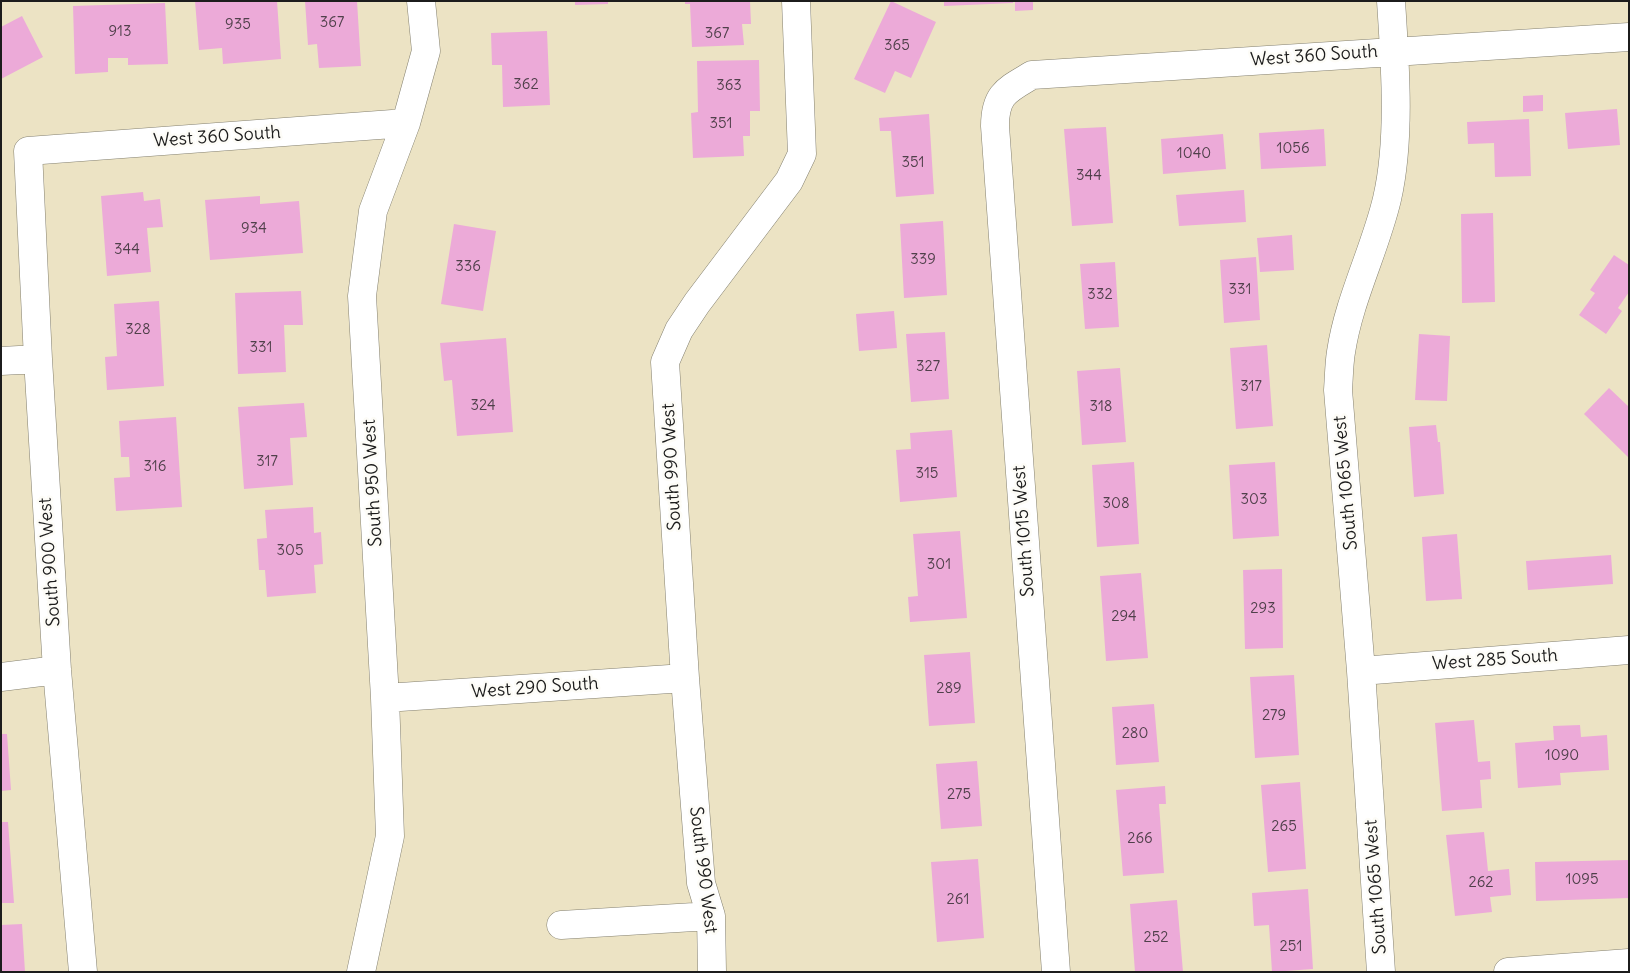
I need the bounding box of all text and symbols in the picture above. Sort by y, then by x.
house number: 367 [320,14,344,32]
house number: 935 [225,16,251,34]
house number: 913 [108,23,132,41]
house number: 367 [705,25,729,43]
house number: 365 [884,37,910,55]
street label: West 360 South [1250,41,1378,71]
house number: 362 [513,76,539,94]
house number: 363 [716,77,742,95]
house number: 351 [709,115,733,133]
street label: West 360 South [153,122,281,152]
house number: 1056 [1276,140,1310,158]
house number: 1040 [1177,145,1211,163]
house number: 351 [901,154,925,172]
house number: 344 [1076,167,1102,185]
house number: 934 [241,220,267,238]
house number: 344 [114,241,140,259]
house number: 339 [910,251,936,269]
house number: 336 [455,258,481,276]
house number: 331 [1229,281,1251,299]
house number: 332 [1087,286,1113,304]
house number: 328 [125,321,151,339]
house number: 331 [250,339,272,357]
house number: 327 [916,358,940,376]
house number: 317 [1240,378,1262,396]
house number: 324 [470,397,496,415]
house number: 318 [1090,398,1112,416]
street label: South 990 West [658,403,686,531]
street label: South 1065 West [1329,415,1363,551]
street label: South 950 West [359,419,387,547]
house number: 317 [256,453,278,471]
house number: 316 [144,458,166,476]
house number: 315 [916,465,938,483]
street label: South 1015 West [1009,465,1039,597]
house number: 303 [1241,491,1267,509]
house number: 308 [1102,495,1130,513]
street label: South 900 West [35,497,65,627]
house number: 305 [276,542,304,560]
house number: 301 [927,556,951,574]
house number: 293 [1250,600,1276,618]
house number: 294 [1111,608,1137,626]
street label: West 285 South [1431,645,1559,675]
street label: West 290 South [471,673,599,703]
house number: 289 [936,680,962,698]
house number: 279 [1262,707,1286,725]
house number: 280 [1122,725,1148,743]
house number: 1090 [1545,747,1579,765]
house number: 275 [947,786,971,804]
street label: South 990 West [684,805,722,935]
house number: 265 [1271,818,1297,836]
street label: South 1065 West [1361,819,1391,955]
house number: 266 [1127,830,1153,848]
house number: 1095 [1565,871,1599,889]
house number: 262 [1468,874,1494,892]
house number: 261 [947,891,969,909]
house number: 252 [1143,929,1169,947]
house number: 251 [1280,938,1302,956]

